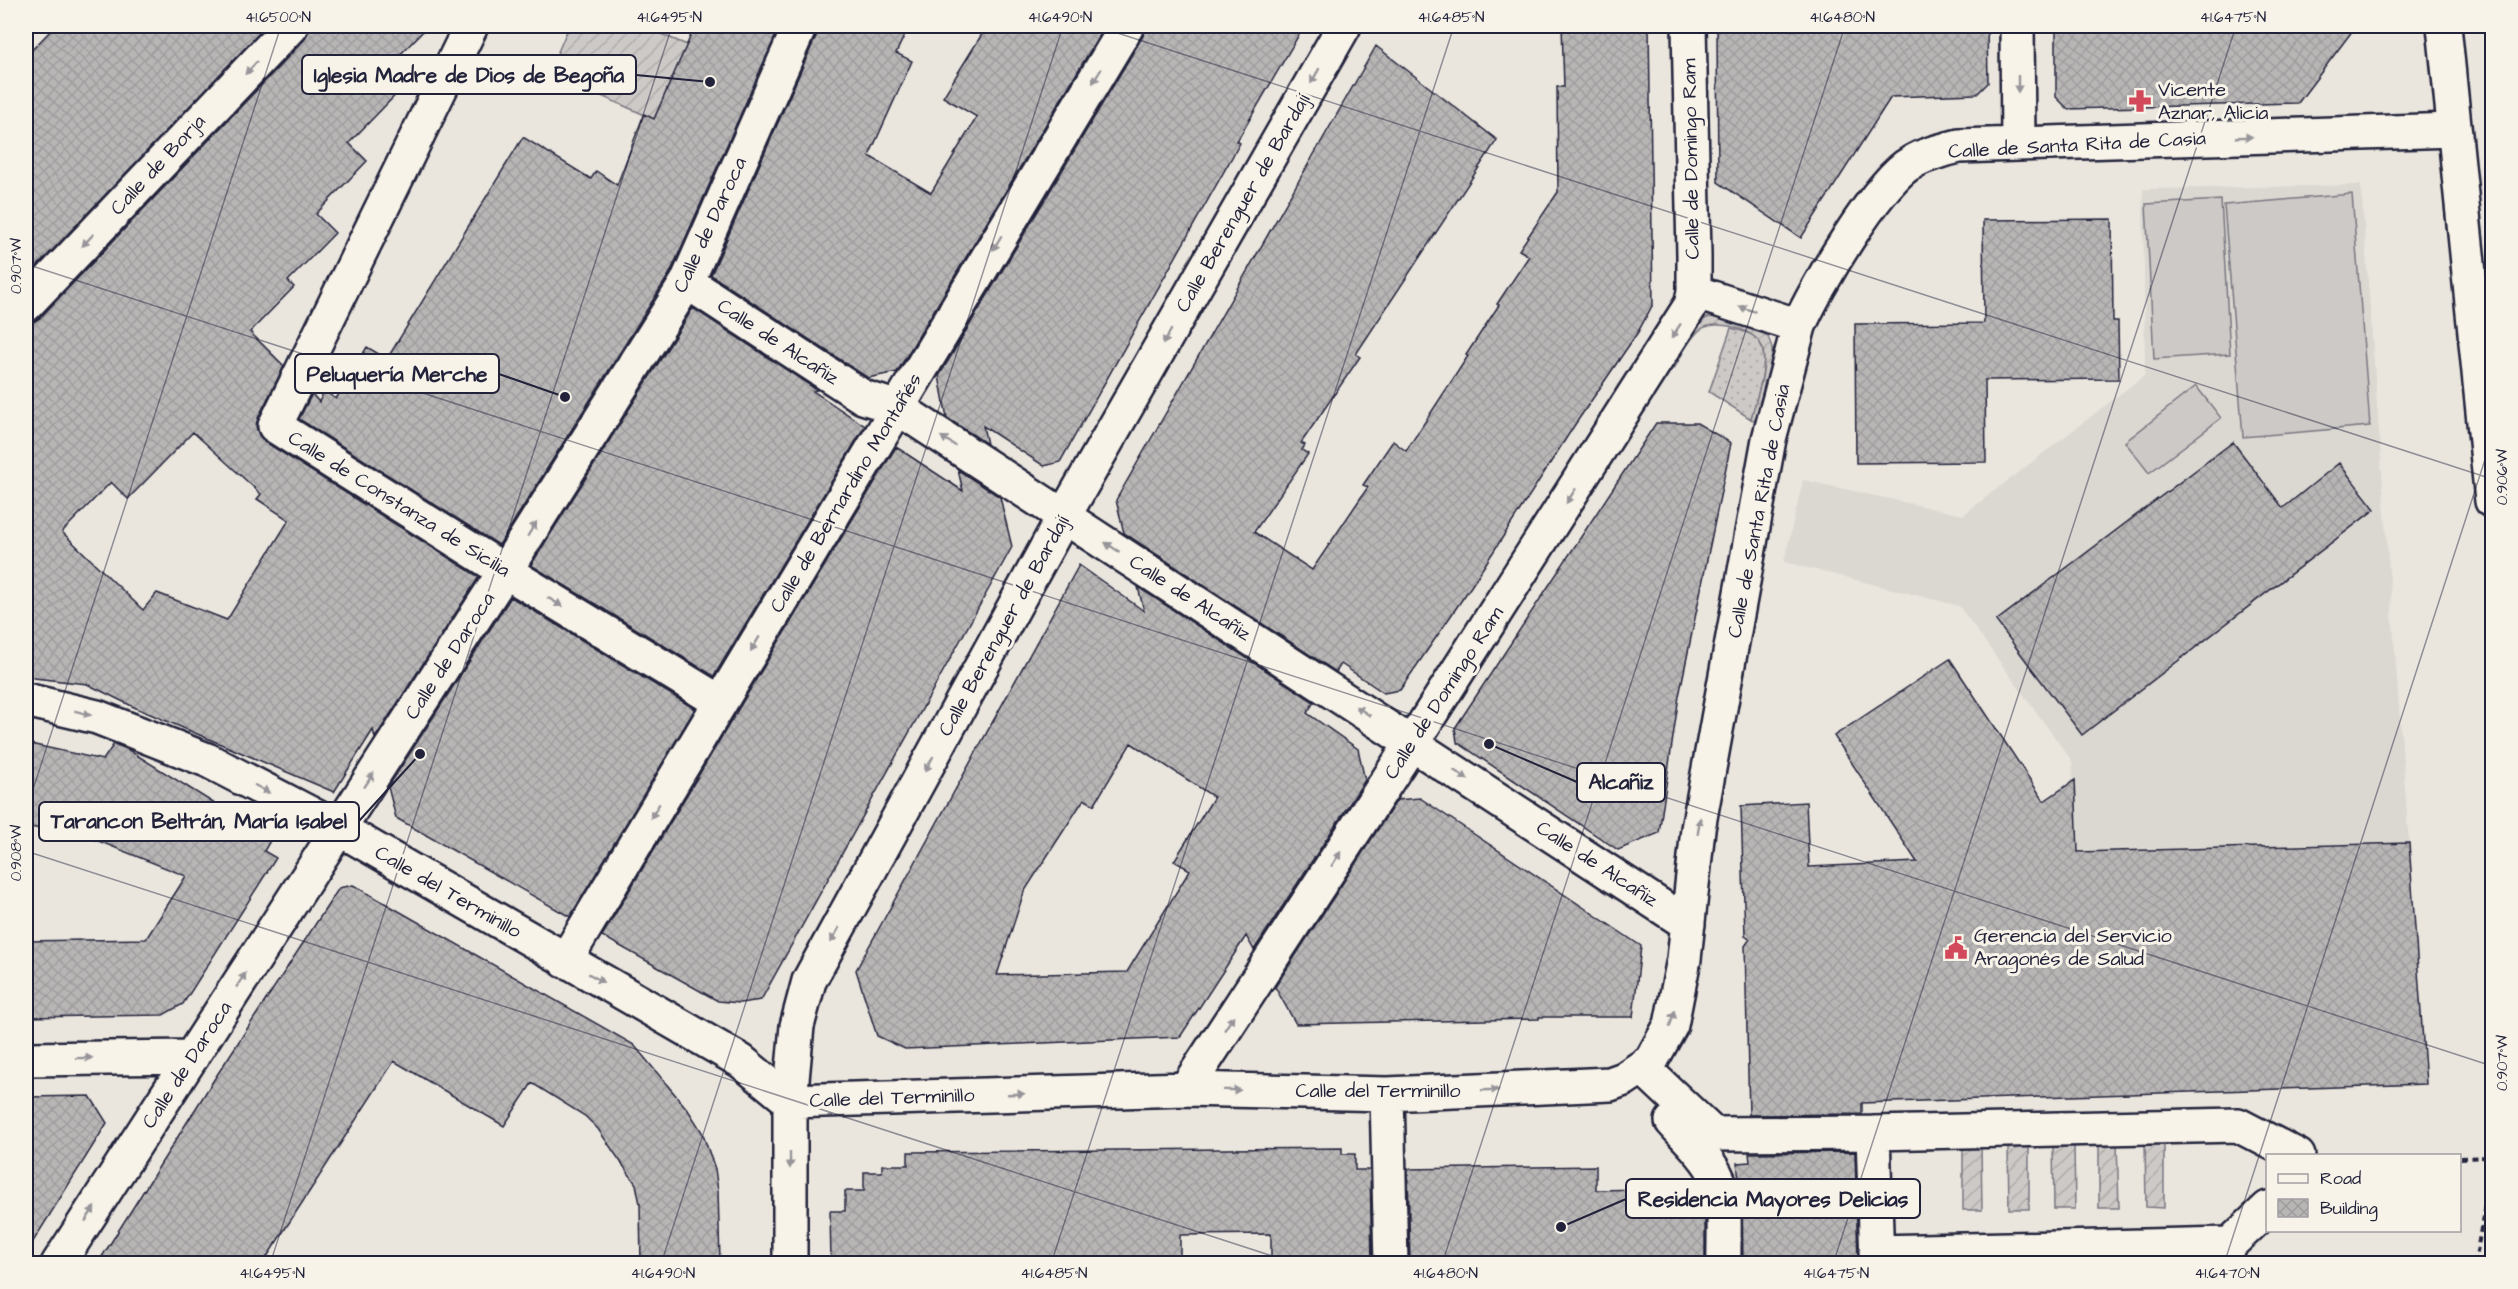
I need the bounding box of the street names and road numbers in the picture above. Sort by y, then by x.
street label: Calle de Domingo Ram [1675,58,1708,260]
street label: Calle Berenguer de Bardají [1169,89,1318,318]
street label: Calle de Borja [104,108,212,222]
street label: Calle de Santa Rita de Casia [1947,124,2207,166]
street label: Calle de Daroca [666,153,754,297]
street label: Calle de Alcañiz [712,292,845,392]
street label: Calle de Bernardino Montañés [763,368,929,618]
street label: Calle de Santa Rita de Casia [1721,382,1797,640]
street label: Calle de Constanza de Sicilia [282,424,516,584]
street label: Calle Berenguer de Bardají [932,511,1077,742]
street label: Calle de Alcañiz [1124,548,1257,648]
street label: Calle de Daroca [398,587,502,725]
street label: Calle de Domingo Ram [1378,601,1512,785]
street label: Calle de Alcañiz [1531,814,1664,914]
street label: Calle del Terminillo [369,839,527,945]
street label: Calle de Daroca [135,996,239,1134]
street label: Calle del Terminillo [1295,1077,1461,1105]
street label: Calle del Terminillo [809,1081,975,1115]

